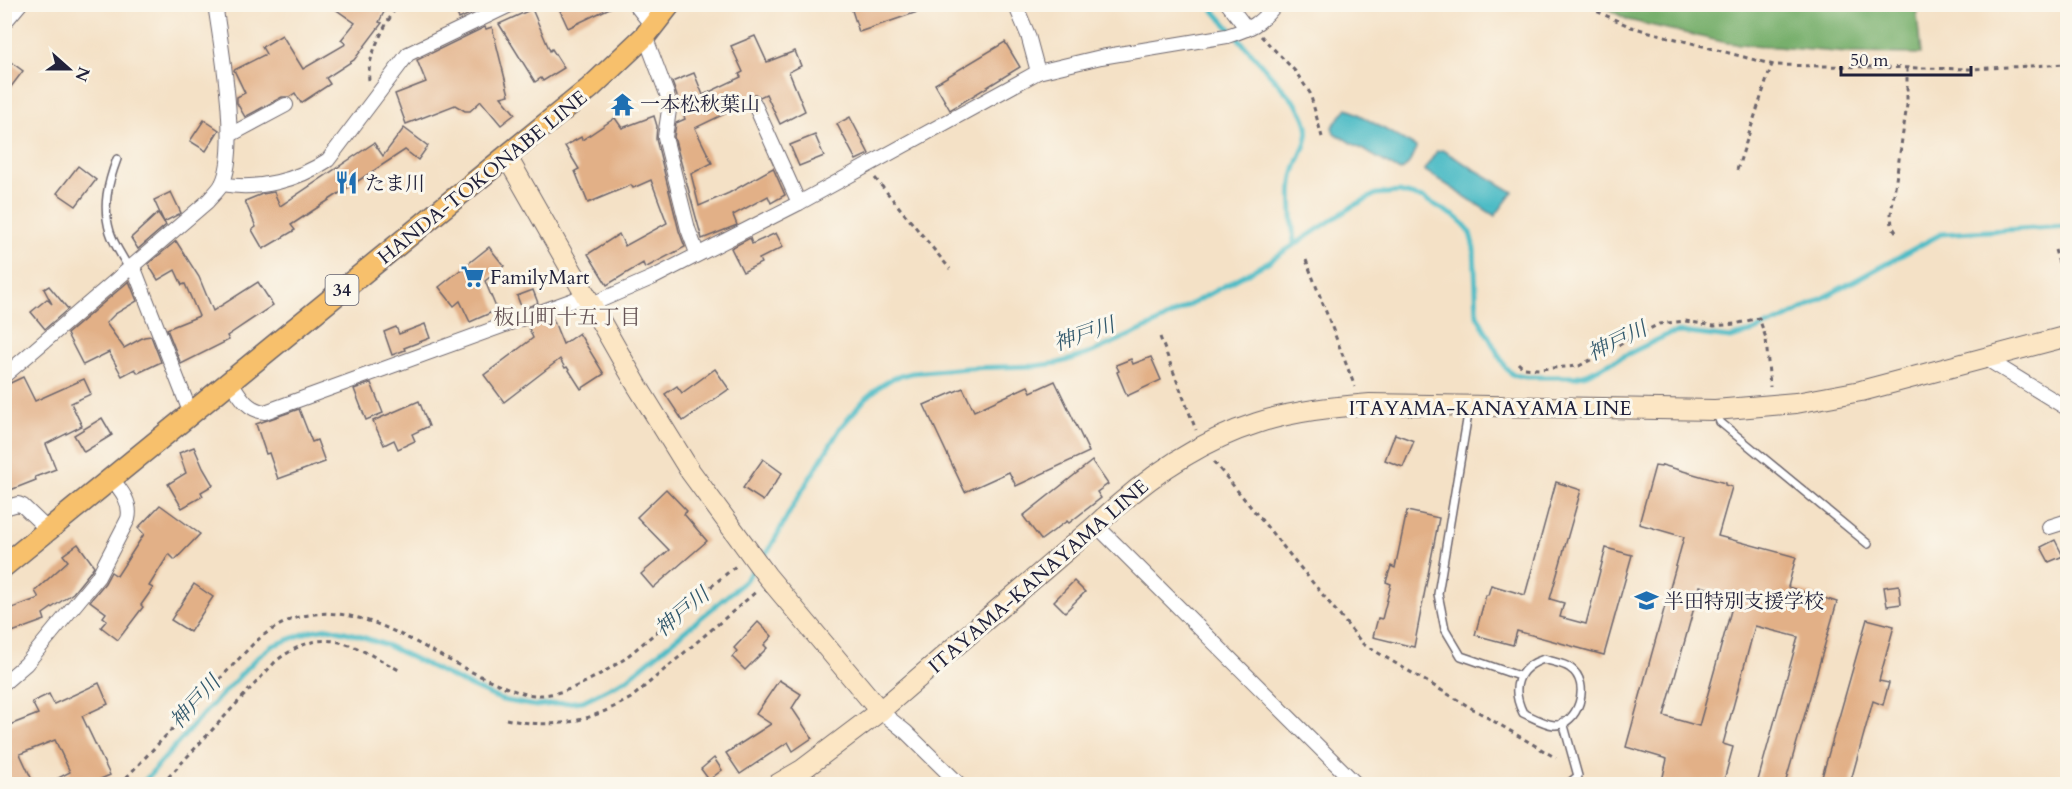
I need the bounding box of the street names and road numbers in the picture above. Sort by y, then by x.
street label: HANDA-TOKONABE LINE [372,84,593,270]
road number: 34 [326,275,358,305]
street label: ITAYAMA-KANAYAMA LINE [1348,395,1632,422]
street label: ITAYAMA-KANAYAMA LINE [923,473,1154,679]

